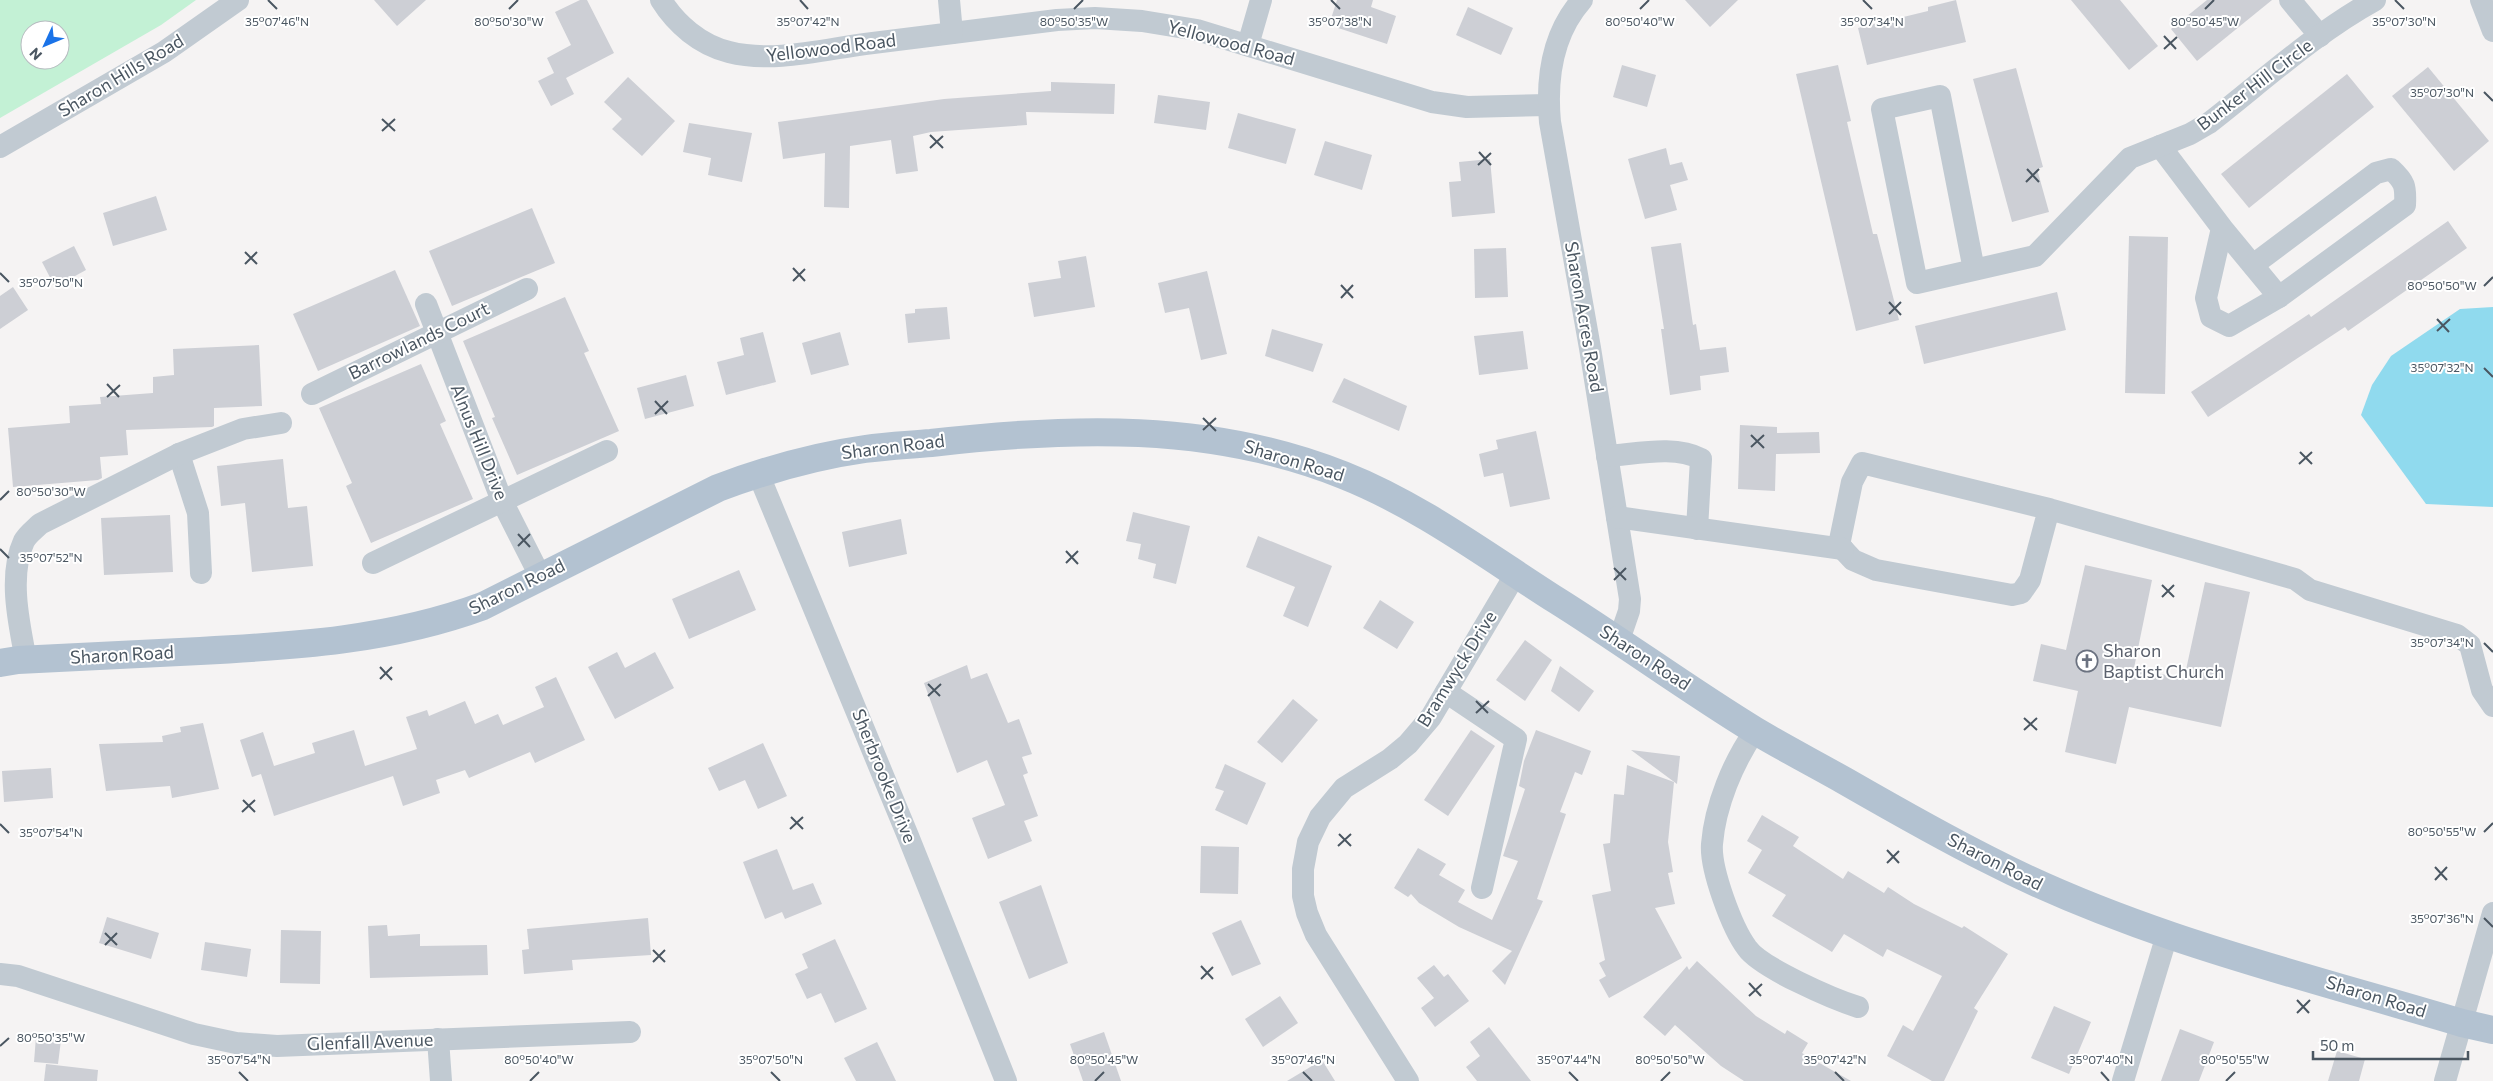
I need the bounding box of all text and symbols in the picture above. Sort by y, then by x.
text: 35°07'46"N [245,14,309,28]
text: 80°50'30"W [474,14,544,28]
text: 35°07'42"N [776,14,840,28]
text: 80°50'35"W [1040,14,1108,28]
text: 35°07'38"N [1308,14,1372,28]
text: 80°50'40"W [1605,14,1675,28]
text: 35°07'34"N [1840,14,1904,28]
text: 80°50'45"W [2171,14,2239,28]
text: 35°07'30"N [2372,14,2436,28]
street label: Yellowood Road [1165,15,1297,70]
north arrow [20,20,70,70]
street label: Yellowood Road [765,28,897,66]
street label: Sharon Hills Road [54,29,187,121]
street label: Bunker Hill Circle [2192,34,2317,135]
text: N [26,45,45,64]
text: 35°07'30"N [2410,85,2474,99]
street label: Sharon Acres Road [1561,240,1609,394]
text: 35°07'50"N [19,275,83,289]
text: 80°50'50"W [2407,278,2477,292]
street label: Barrowlands Court [345,296,493,384]
text: 35°07'32"N [2411,360,2473,374]
street label: Alnus Hill Drive [447,380,513,503]
street label: Sharon Road [840,429,946,463]
street label: Sharon Road [1241,434,1347,486]
text: 80°50'30"W [16,484,86,498]
text: 35°07'52"N [20,550,83,564]
street label: Sharon Road [465,553,568,619]
street label: Bramwyck Drive [1412,606,1501,731]
street label: Sharon Road [1596,620,1695,695]
text: 35°07'34"N [2410,635,2474,649]
place label: Sharon Baptist Church [2103,639,2224,682]
street label: Sharon Road [70,640,174,668]
church icon: Sharon Baptist Church [2075,649,2099,673]
street label: Sherbrooke Drive [848,706,922,846]
text: 80°50'55"W [2408,824,2476,838]
text: 35°07'54"N [19,825,83,839]
street label: Sharon Road [1944,828,2047,894]
text: 35°07'36"N [2410,911,2474,925]
street label: Sharon Road [2323,970,2429,1022]
street label: Glenfall Avenue [306,1028,434,1054]
scale bar [2313,1028,2468,1060]
text: 80°50'35"W [17,1030,85,1044]
text: 50 m [2320,1036,2354,1054]
text: 35°07'54"N [207,1052,271,1066]
text: 80°50'40"W [504,1052,574,1066]
text: 35°07'50"N [739,1052,803,1066]
text: 80°50'45"W [1070,1052,1138,1066]
text: 35°07'46"N [1271,1052,1335,1066]
text: 35°07'44"N [1537,1052,1601,1066]
text: 80°50'50"W [1635,1052,1705,1066]
text: 35°07'42"N [1803,1052,1867,1066]
text: 35°07'40"N [2069,1052,2133,1066]
text: 80°50'55"W [2201,1052,2269,1066]

